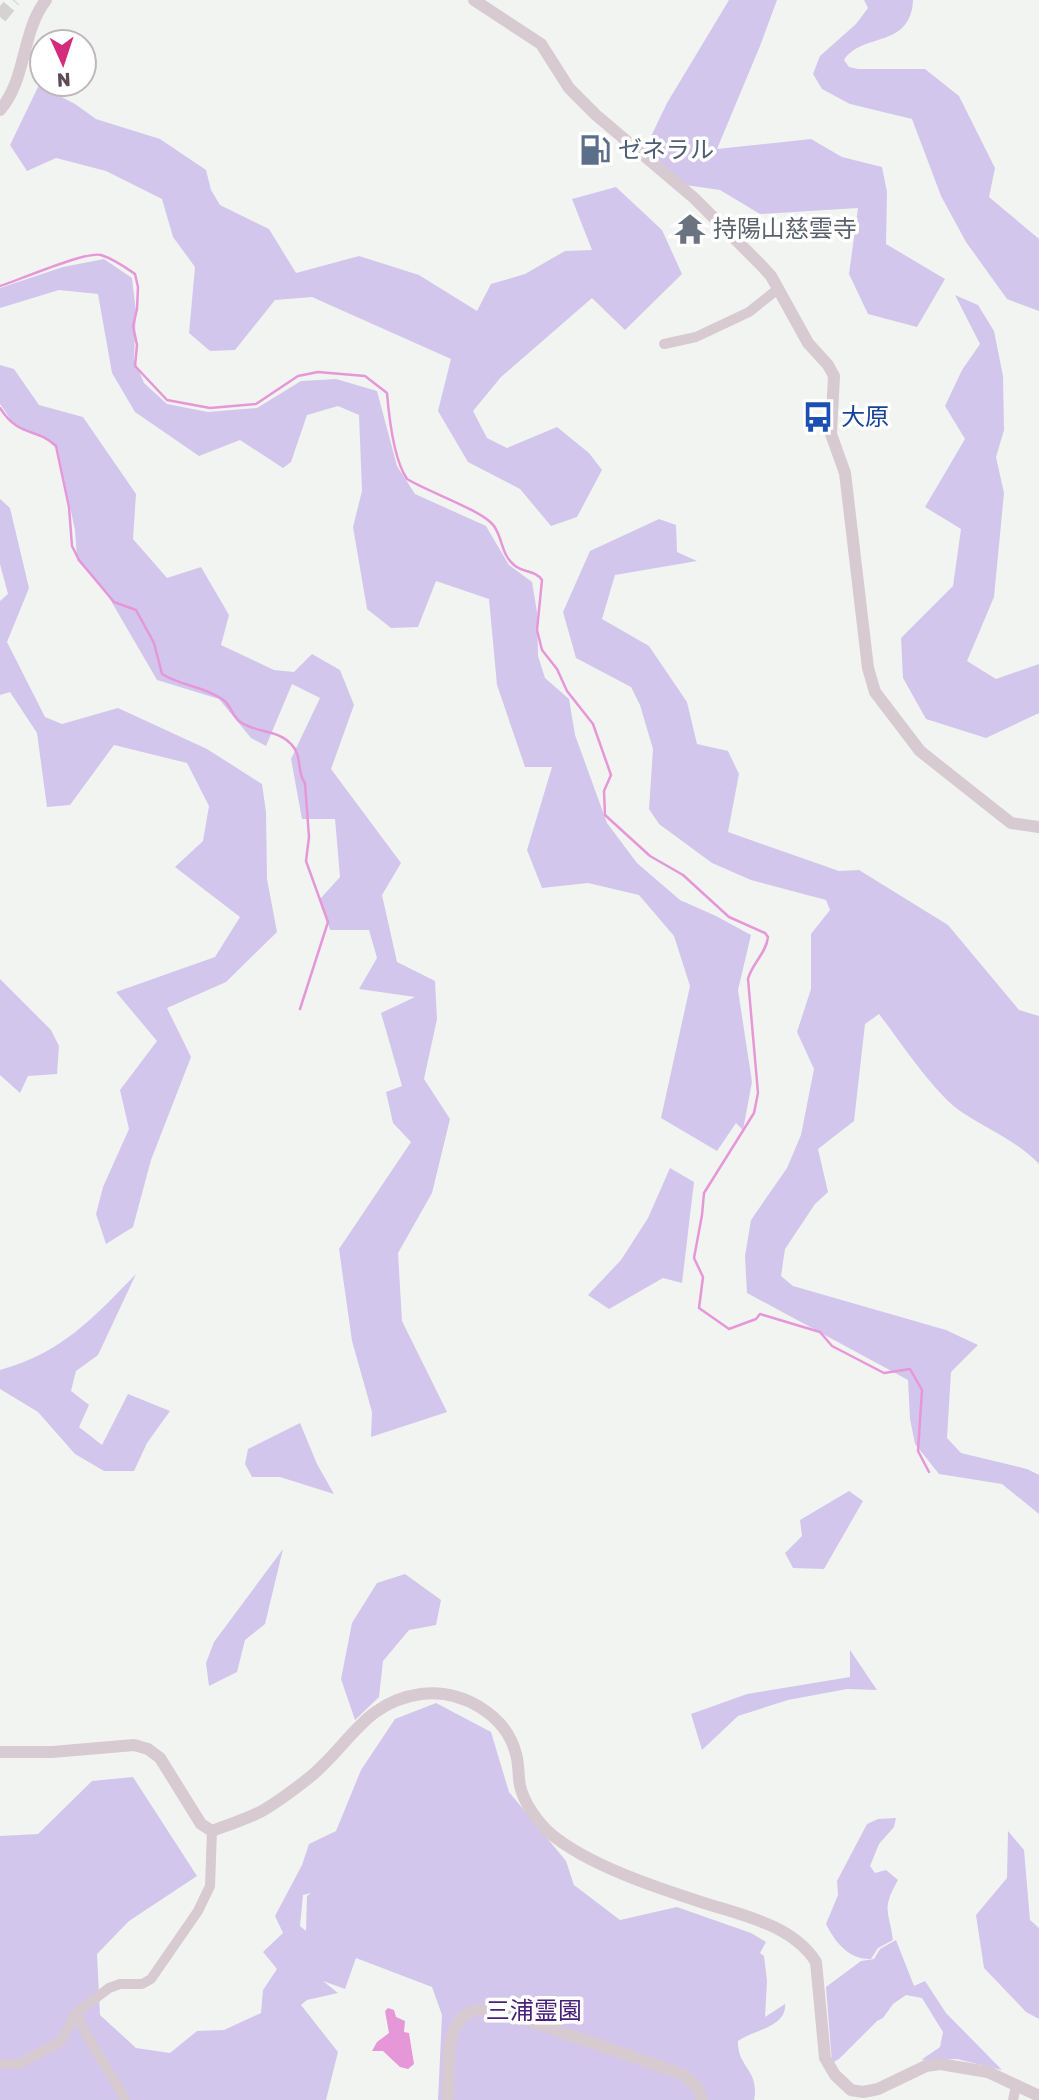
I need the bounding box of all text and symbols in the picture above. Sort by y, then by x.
north arrow [28,28,98,98]
text: N [56,68,71,91]
fuel station icon: ゼネラル [578,133,612,167]
place label: ゼネラル [618,136,714,164]
temple icon: 持陽山慈雲寺 [673,212,707,246]
place label: 持陽山慈雲寺 [713,215,857,243]
bus stop icon: 大原 [801,400,835,434]
place label: 大原 [841,403,889,431]
park label: 三浦霊園 [486,1997,582,2025]

